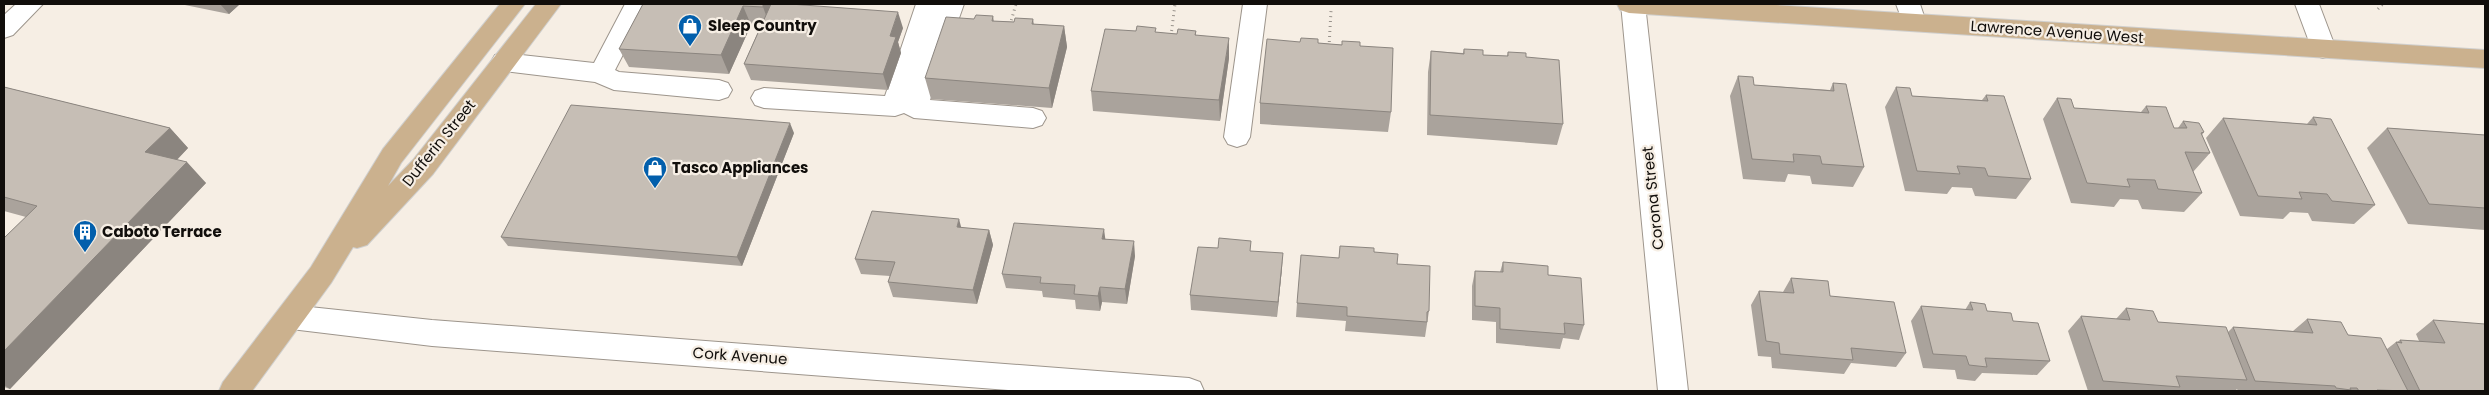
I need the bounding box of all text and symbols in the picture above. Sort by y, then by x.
shop icon: Sleep Country [677,13,703,47]
place label: Sleep Country [708,15,817,36]
street label: Lawrence Avenue West [1970,15,2144,48]
street label: Dufferin Street [397,95,480,191]
street label: Corona Street [1637,145,1668,251]
shop icon: Tasco Appliances [642,155,668,189]
place label: Tasco Appliances [672,157,809,178]
building icon: Caboto Terrace [72,219,98,253]
place label: Caboto Terrace [102,221,222,242]
street label: Cork Avenue [692,342,788,369]

